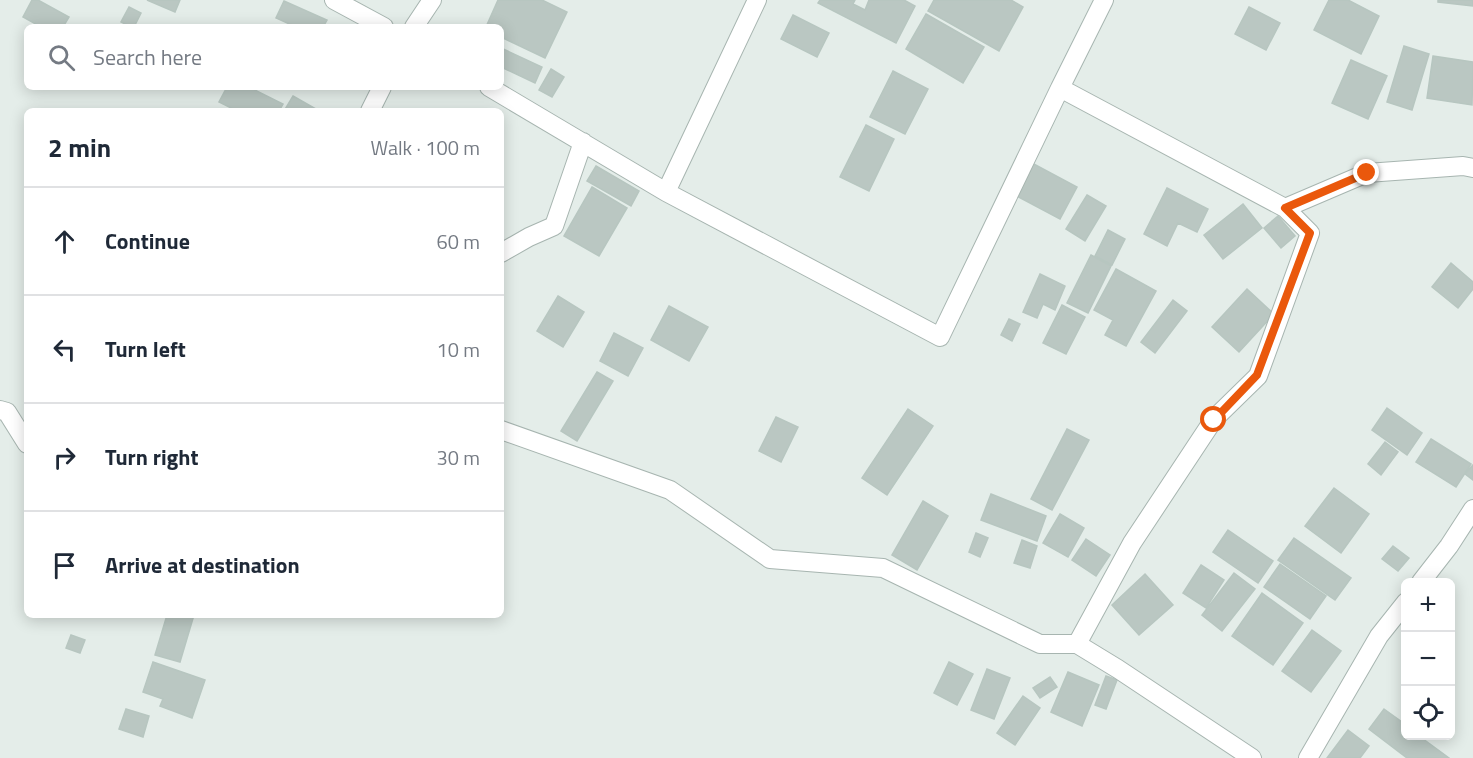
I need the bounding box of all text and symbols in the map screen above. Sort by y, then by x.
search box [24,24,504,90]
text: Search here [93,40,202,74]
icon: search [45,41,78,74]
text: 2 min [48,128,111,167]
text: Walk · 100 m [371,132,480,163]
route end [1353,159,1379,185]
text: Continue [105,224,190,258]
icon: ahead [48,225,81,258]
text: 60 m [436,226,480,257]
text: Turn left [105,332,186,366]
icon: left [48,333,81,366]
text: 10 m [436,334,480,365]
route start [1200,406,1226,432]
text: Turn right [105,440,199,474]
icon: right [48,441,81,474]
text: 30 m [436,442,480,473]
text: Arrive at destination [105,548,300,582]
icon: arrive [48,549,81,582]
map controls [1401,578,1455,740]
button: + [1401,578,1455,632]
button: − [1401,632,1455,686]
button: locate [1401,686,1455,740]

